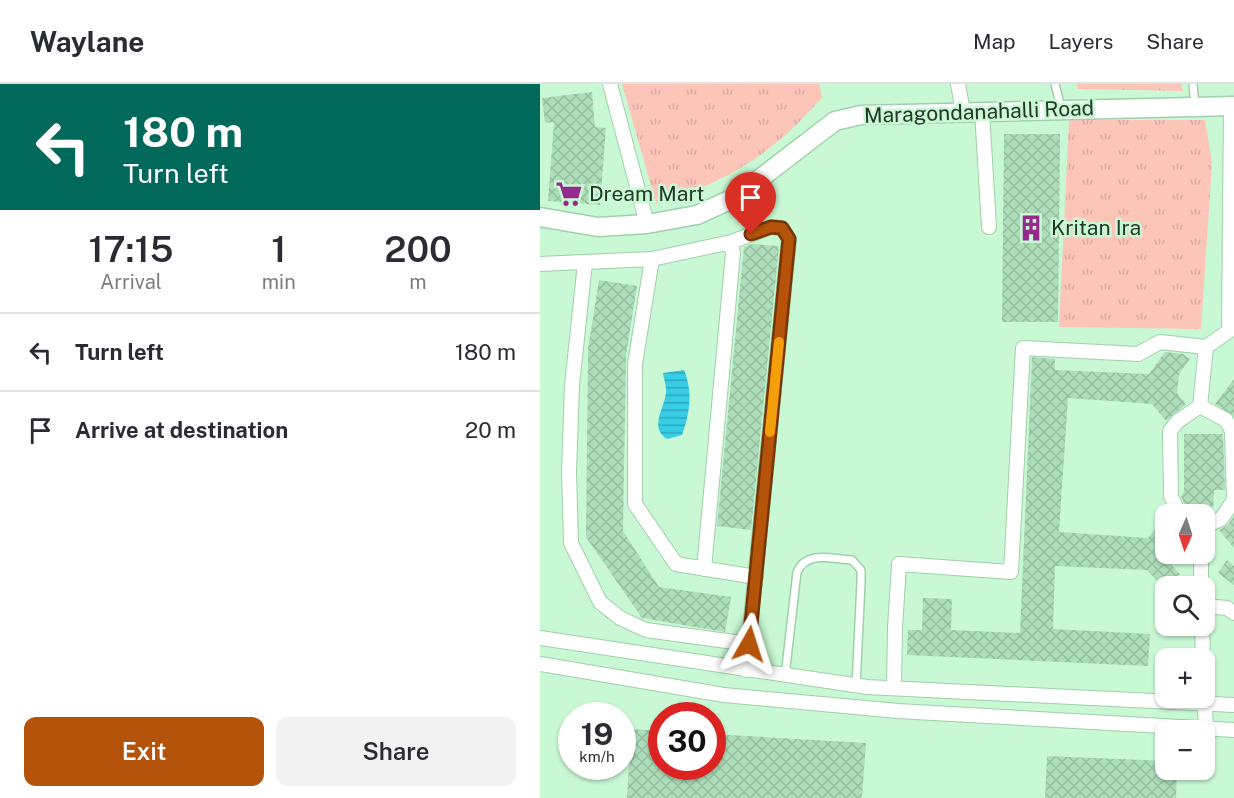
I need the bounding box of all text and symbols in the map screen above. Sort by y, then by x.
text: Waylane [30,25,144,58]
text: Map [973,29,1016,54]
text: Layers [1049,29,1113,54]
text: Share [1146,29,1204,54]
street label: Maragondanahalli Road [864,95,1094,128]
text: 180 m [123,107,243,156]
icon: left [24,108,102,186]
text: Turn left [123,157,229,189]
pin [725,172,776,234]
supermarket icon: Dream Mart [554,179,584,209]
place label: Dream Mart [589,181,704,206]
icon: arrive [734,181,767,214]
building icon: Kritan Ira [1016,213,1046,243]
place label: Kritan Ira [1051,215,1141,240]
text: 17:15 [88,228,173,270]
text: 1 [271,228,286,270]
text: 200 [384,228,452,270]
text: Arrival [100,270,162,294]
text: min [262,270,296,294]
text: m [409,270,427,294]
icon: left [24,336,57,369]
text: Turn left [75,339,164,365]
text: 180 m [455,339,516,365]
icon: arrive [24,414,57,447]
text: Arrive at destination [75,417,288,443]
text: 20 m [465,417,516,443]
north arrow [1155,504,1215,564]
map controls [1155,504,1215,780]
button: search [1155,576,1215,636]
position arrow [717,612,781,676]
button: + [1155,648,1215,708]
speed limit sign: 30 [648,702,726,780]
text: 19 [581,716,613,752]
button: Exit [24,717,264,786]
button: Share [276,717,516,786]
button: − [1155,720,1215,780]
text: km/h [579,748,615,765]

